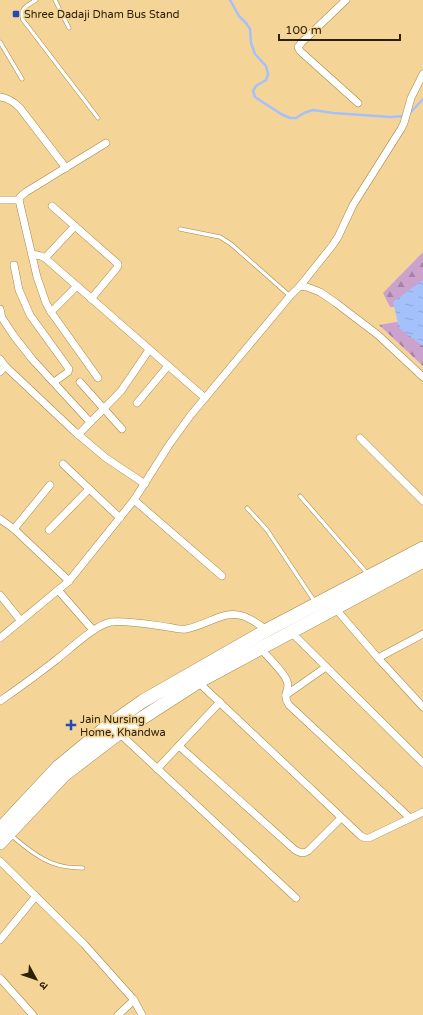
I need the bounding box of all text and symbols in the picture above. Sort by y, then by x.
place label: Shree Dadaji Dham Bus Stand [24,8,180,21]
marker: Shree Dadaji Dham Bus Stand [11,9,21,19]
scale bar [279,16,400,42]
text: 100 m [285,23,322,37]
place label: Jain Nursing Home, Khandwa [80,713,166,739]
marker: Jain Nursing Home, Khandwa [65,719,77,731]
north arrow [16,959,56,999]
text: उ [36,978,50,992]

